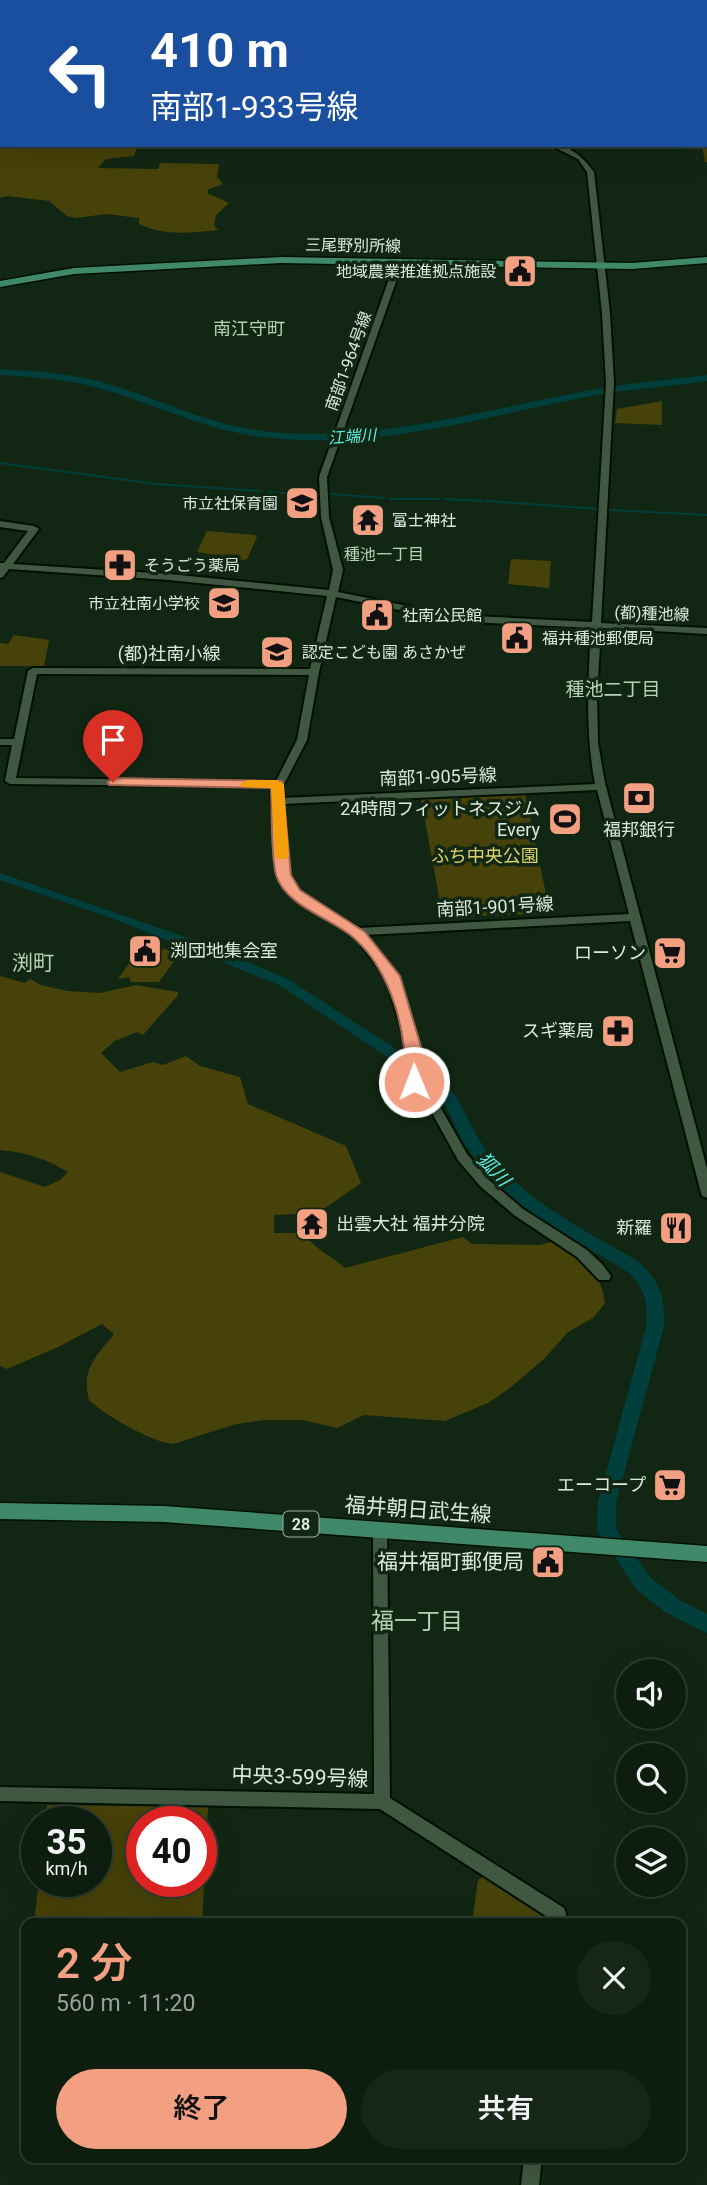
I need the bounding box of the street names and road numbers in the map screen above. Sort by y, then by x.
street label: 三尾野別所線 [305,235,401,256]
street label: 南部1-964号線 [322,309,375,413]
street label: (都)種池線 [614,603,690,624]
street label: (都)社南小線 [118,643,220,665]
street label: 南部1-905号線 [379,764,497,789]
street label: 南部1-901号線 [436,893,554,920]
street label: 福井朝日武生線 [344,1493,492,1527]
road number: 28 [284,1512,318,1536]
street label: 中央3-599号線 [231,1763,369,1791]

